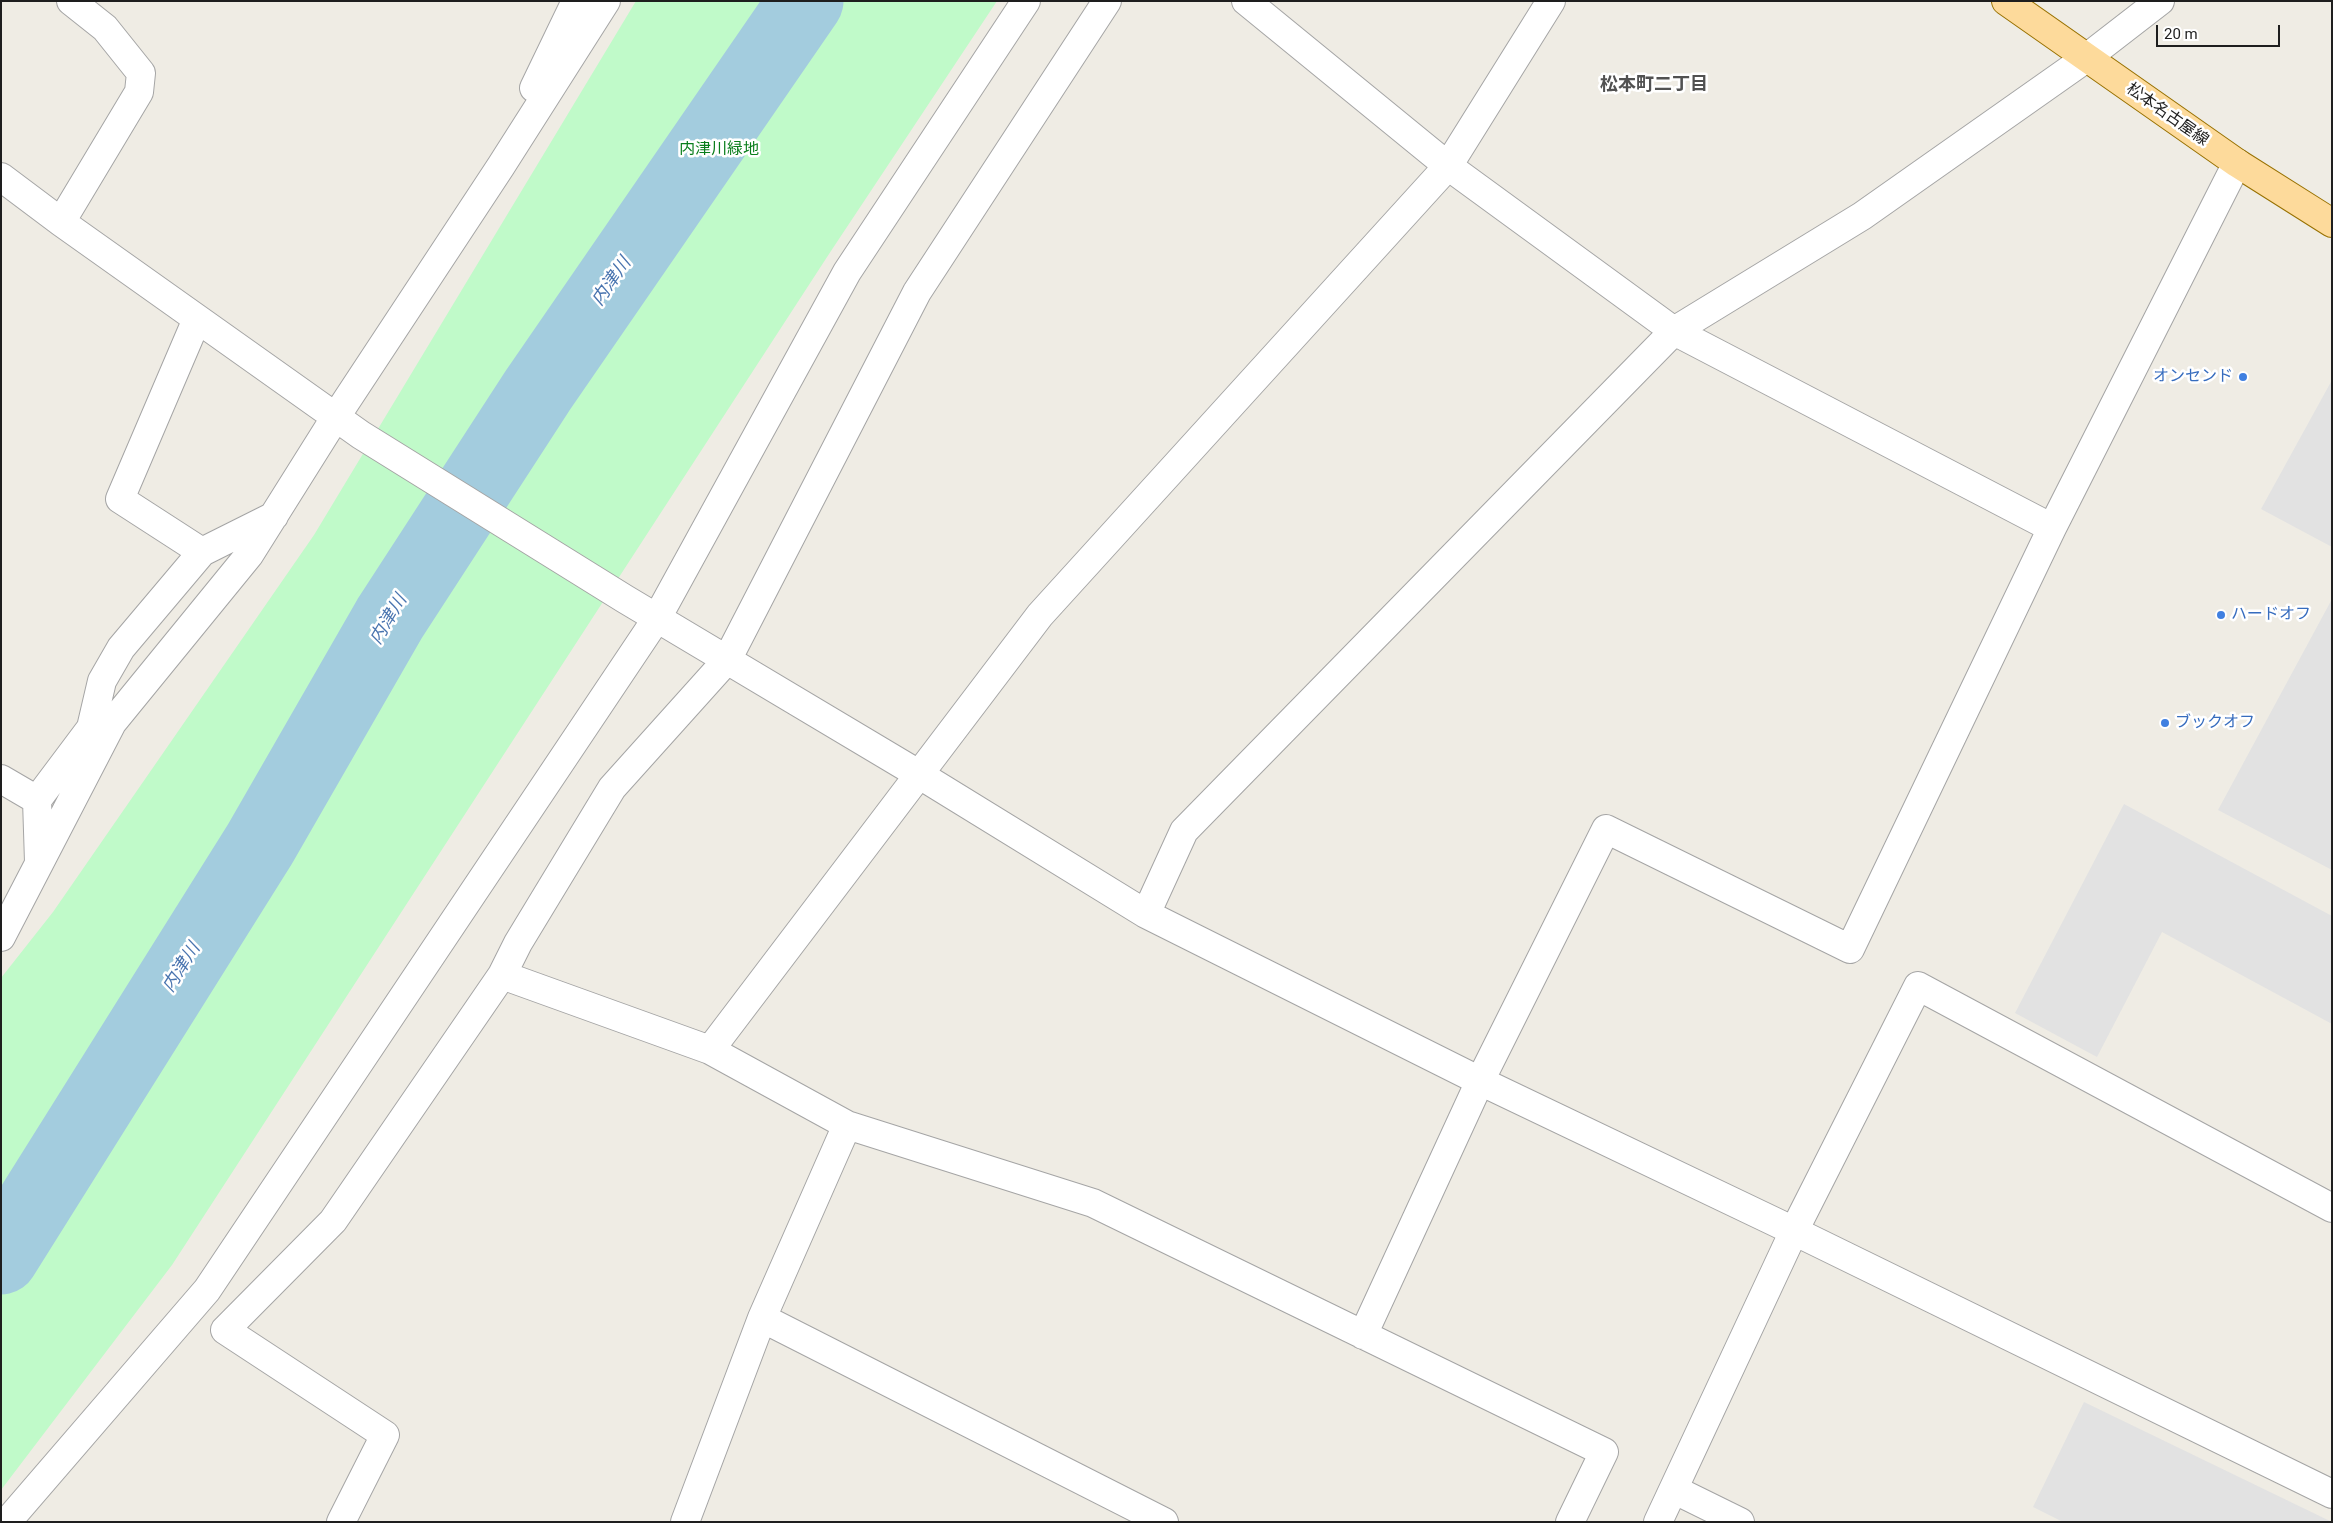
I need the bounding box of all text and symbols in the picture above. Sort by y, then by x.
scale bar [2158,15,2282,47]
text: 20 m [2164,25,2198,43]
district label: 松本町二丁目 [1600,74,1708,96]
street label: 松本名古屋線 [2122,80,2212,150]
park label: 内津川緑地 [679,140,759,160]
water label: 内津川 [588,254,636,310]
place label: オンセンド [2153,367,2233,387]
marker: オンセンド [2237,371,2249,383]
water label: 内津川 [366,591,412,649]
place label: ハードオフ [2231,605,2311,625]
marker: ハードオフ [2215,609,2227,621]
place label: ブックオフ [2175,713,2255,733]
marker: ブックオフ [2159,717,2171,729]
water label: 内津川 [159,939,205,997]

